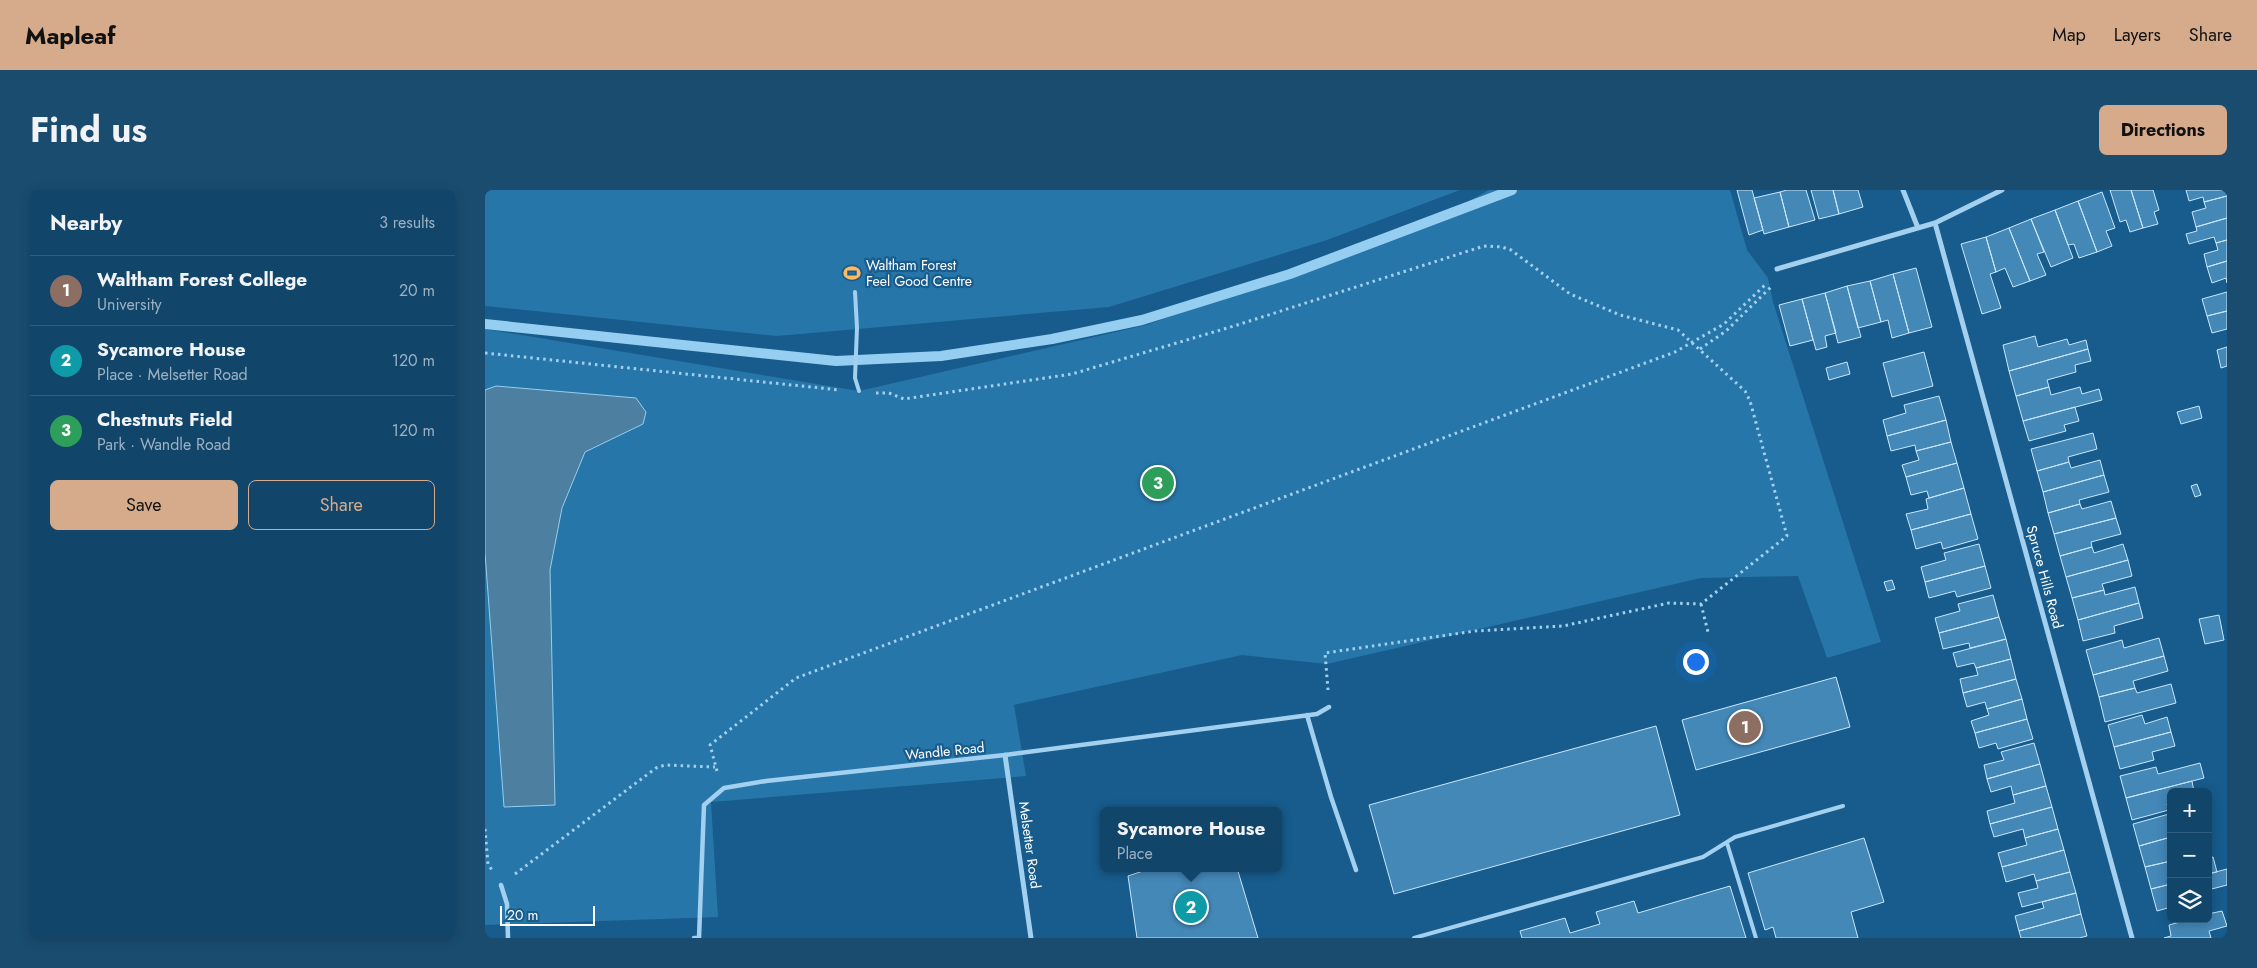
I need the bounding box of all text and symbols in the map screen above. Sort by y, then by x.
text: Mapleaf [25,18,116,53]
text: Map [2052,22,2086,48]
text: Layers [2114,22,2161,48]
text: Share [2189,22,2232,48]
text: Find us [30,105,147,155]
button: Directions [2099,105,2227,155]
text: Nearby [50,208,122,238]
text: 3 results [379,211,435,234]
place label: Waltham Forest Feel Good Centre [866,255,972,291]
sports icon: Waltham Forest Feel Good Centre [842,263,862,283]
text: Waltham Forest College [97,266,307,293]
text: 1 [62,279,70,302]
text: 20 m [399,279,435,302]
text: University [97,293,162,316]
text: Sycamore House [97,336,246,363]
text: 2 [61,349,71,372]
text: 120 m [392,349,435,372]
text: Place · Melsetter Road [97,363,248,386]
text: Chestnuts Field [97,406,232,433]
text: 3 [61,419,71,442]
text: 120 m [392,419,435,442]
text: Park · Wandle Road [97,433,231,456]
pin: 3 [1142,464,1174,502]
button: Save [50,480,238,530]
button: Share [248,480,435,530]
street label: Spruce Hills Road [2022,523,2068,631]
your location [1683,649,1709,675]
pin: 1 [1729,708,1761,746]
street label: Wandle Road [904,737,986,765]
map controls [2167,788,2212,923]
button: + [2167,788,2212,833]
street label: Melsetter Road [1014,800,1046,890]
popup [1100,807,1282,872]
text: Sycamore House [1117,815,1265,842]
button: − [2167,833,2212,878]
text: Place [1117,842,1153,865]
button: layers [2167,878,2212,923]
pin: 2 [1175,888,1207,926]
scale bar [500,903,595,926]
text: 20 m [507,905,539,925]

